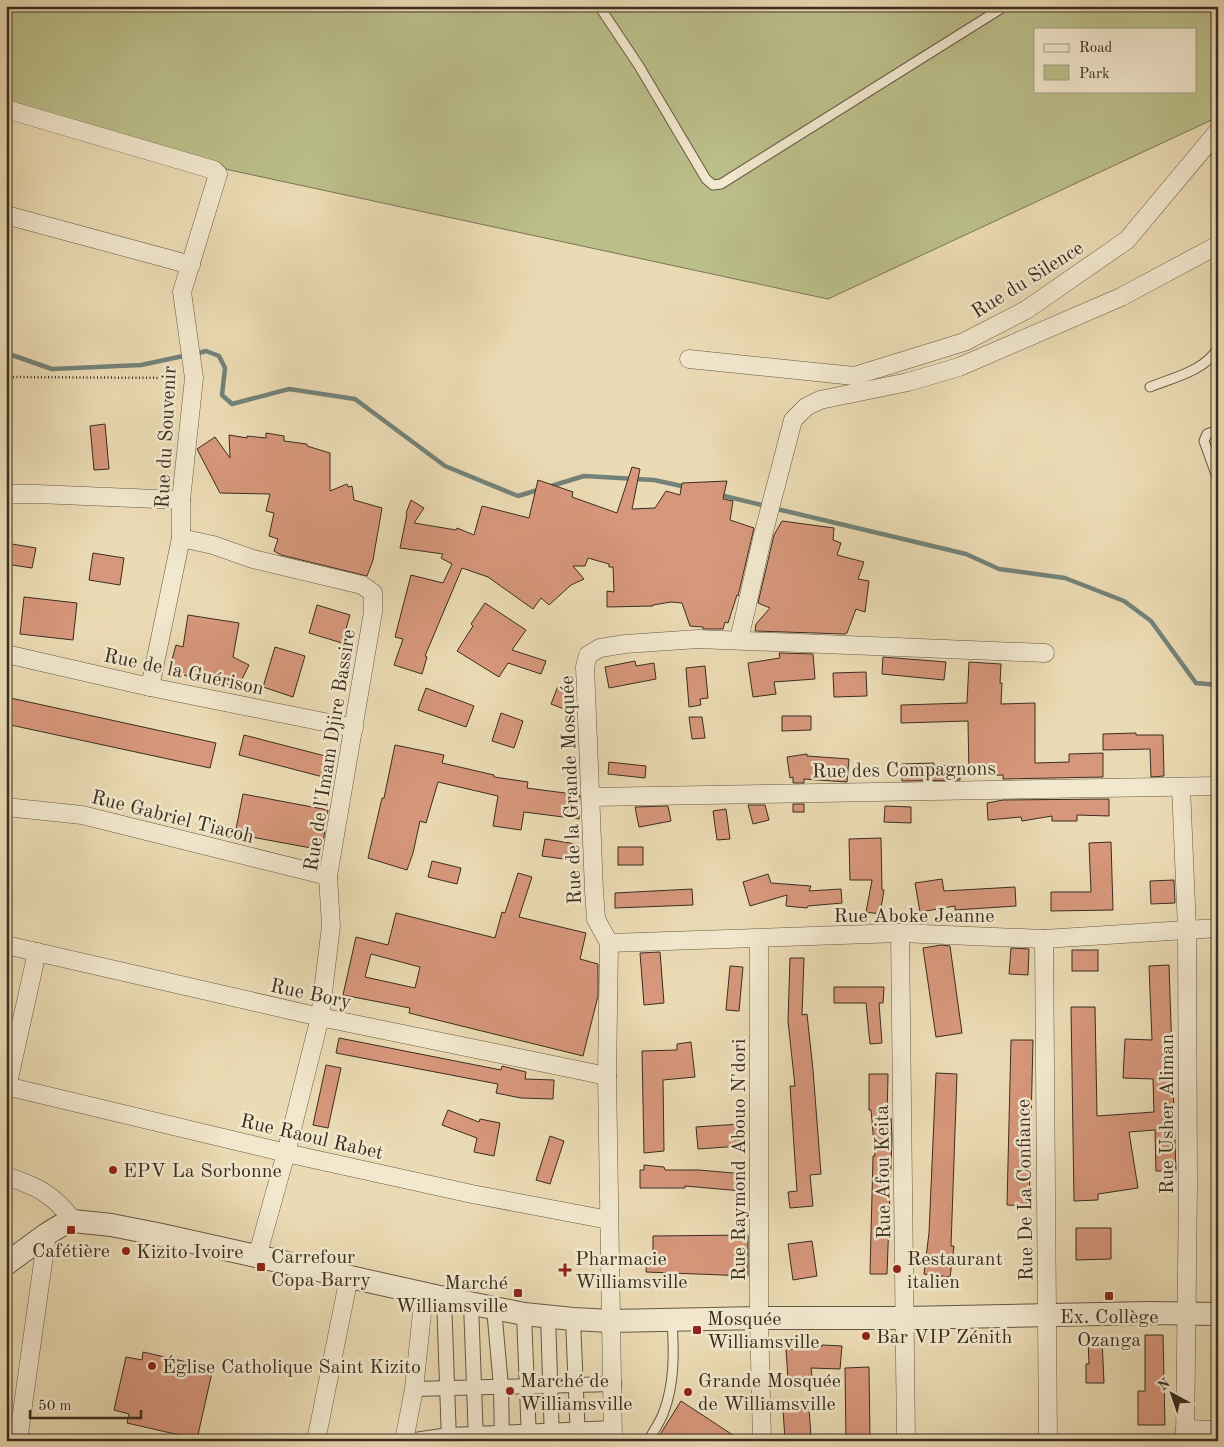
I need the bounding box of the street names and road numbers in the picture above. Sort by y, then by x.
street label: Rue du Silence [969,238,1087,323]
street label: Rue du Souvenir [153,365,181,509]
street label: Rue de l'Imam Djire Bassire [302,628,360,873]
street label: Rue de la Guérison [102,646,266,700]
street label: Rue de la Grande Mosquée [558,675,586,905]
street label: Rue des Compagnons [812,759,996,783]
street label: Rue Gabriel Tiacoh [89,788,256,848]
street label: Rue Aboke Jeanne [833,907,995,927]
street label: Rue Bory [268,977,353,1013]
street label: Rue Usher Aliman [1158,1034,1178,1194]
street label: Rue Raymond Abouo N'dori [730,1039,750,1281]
street label: Rue De La Confiance [1014,1099,1038,1281]
street label: Rue Afou Keita [873,1104,895,1239]
street label: Rue Raoul Rabet [238,1112,385,1164]

